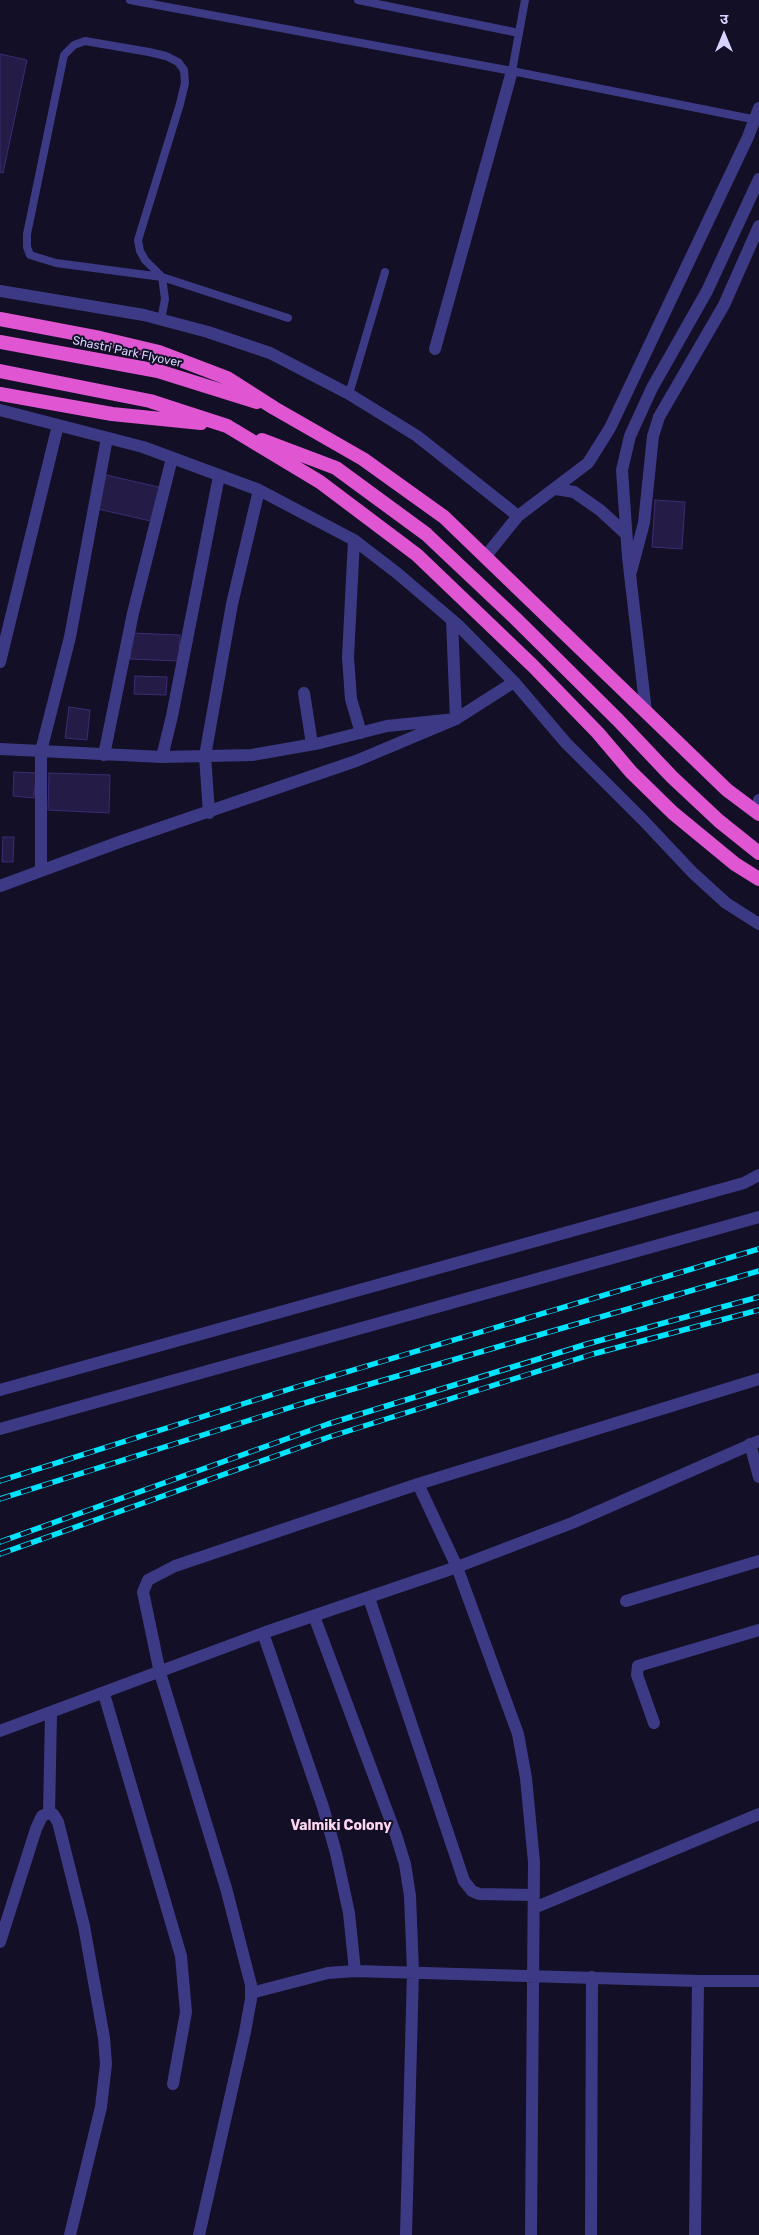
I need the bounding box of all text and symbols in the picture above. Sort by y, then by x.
north arrow [699,10,749,60]
text: उ [720,11,728,28]
street label: Shastri Park Flyover [71,333,183,371]
district label: Valmiki Colony [290,1818,392,1834]

